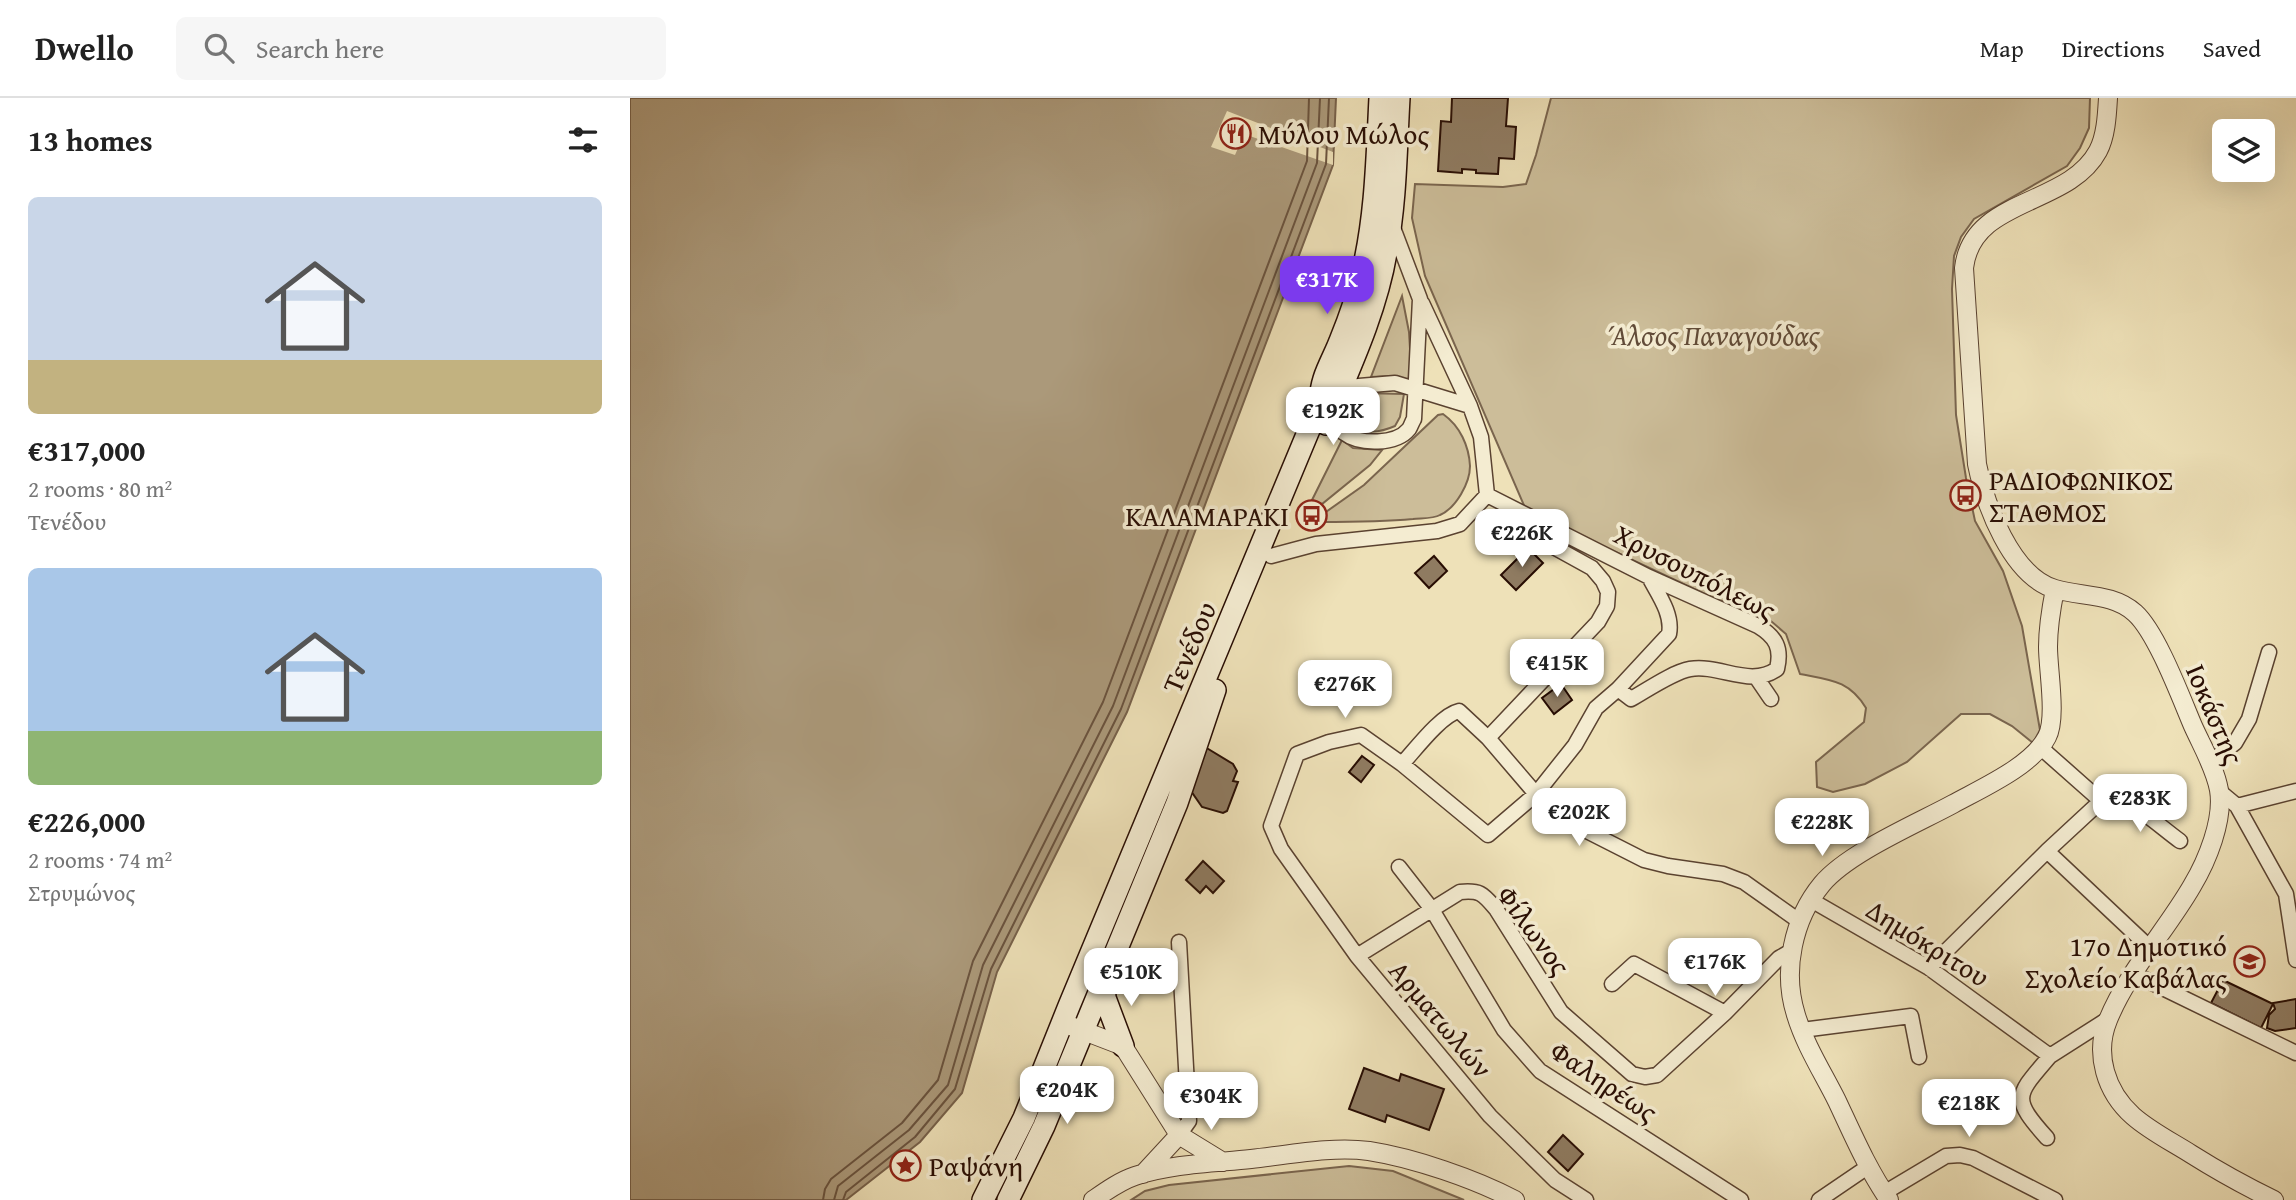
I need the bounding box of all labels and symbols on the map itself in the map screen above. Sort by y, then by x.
place label: Μύλου Μώλος [1258,113,1430,154]
restaurant icon: Μύλου Μώλος [1218,117,1252,151]
pin: €317K [1278,256,1376,316]
park label: Άλσος Παναγούδας [1608,314,1821,355]
pin: €192K [1284,388,1382,447]
place label: ΡΑΔΙΟΦΩΝΙΚΟΣ ΣΤΑΘΜΟΣ [1989,459,2173,532]
bus stop icon: ΡΑΔΙΟΦΩΝΙΚΟΣ ΣΤΑΘΜΟΣ [1949,479,1983,513]
place label: ΚΑΛΑΜΑΡΑΚΙ [1126,495,1289,536]
bus stop icon: ΚΑΛΑΜΑΡΑΚΙ [1295,499,1329,533]
pin: €226K [1473,510,1571,569]
street label: Χρυσουπόλεως [1607,513,1783,630]
street label: Τενέδου [1151,595,1226,699]
pin: €415K [1508,640,1606,699]
street label: Ιοκάστης [2176,657,2255,771]
pin: €276K [1296,660,1394,720]
pin: €283K [2091,774,2189,834]
pin: €202K [1530,788,1628,848]
pin: €228K [1773,798,1871,858]
street label: Φίλωνος [1488,876,1581,983]
street label: Δημόκριτου [1859,889,1998,997]
place label: 17ο Δημοτικό Σχολείο Καβάλας [2025,925,2227,998]
pin: €176K [1666,939,1764,998]
school or university icon: 17ο Δημοτικό Σχολείο Καβάλας [2233,945,2267,979]
pin: €510K [1082,948,1180,1008]
street label: Αρματωλών [1380,951,1503,1086]
street label: Φαληρέως [1542,1030,1666,1132]
pin: €204K [1018,1066,1116,1126]
pin: €304K [1162,1072,1260,1132]
pin: €218K [1920,1080,2018,1139]
place label: Ραψάνη [929,1145,1023,1186]
place icon: Ραψάνη [889,1149,923,1183]

